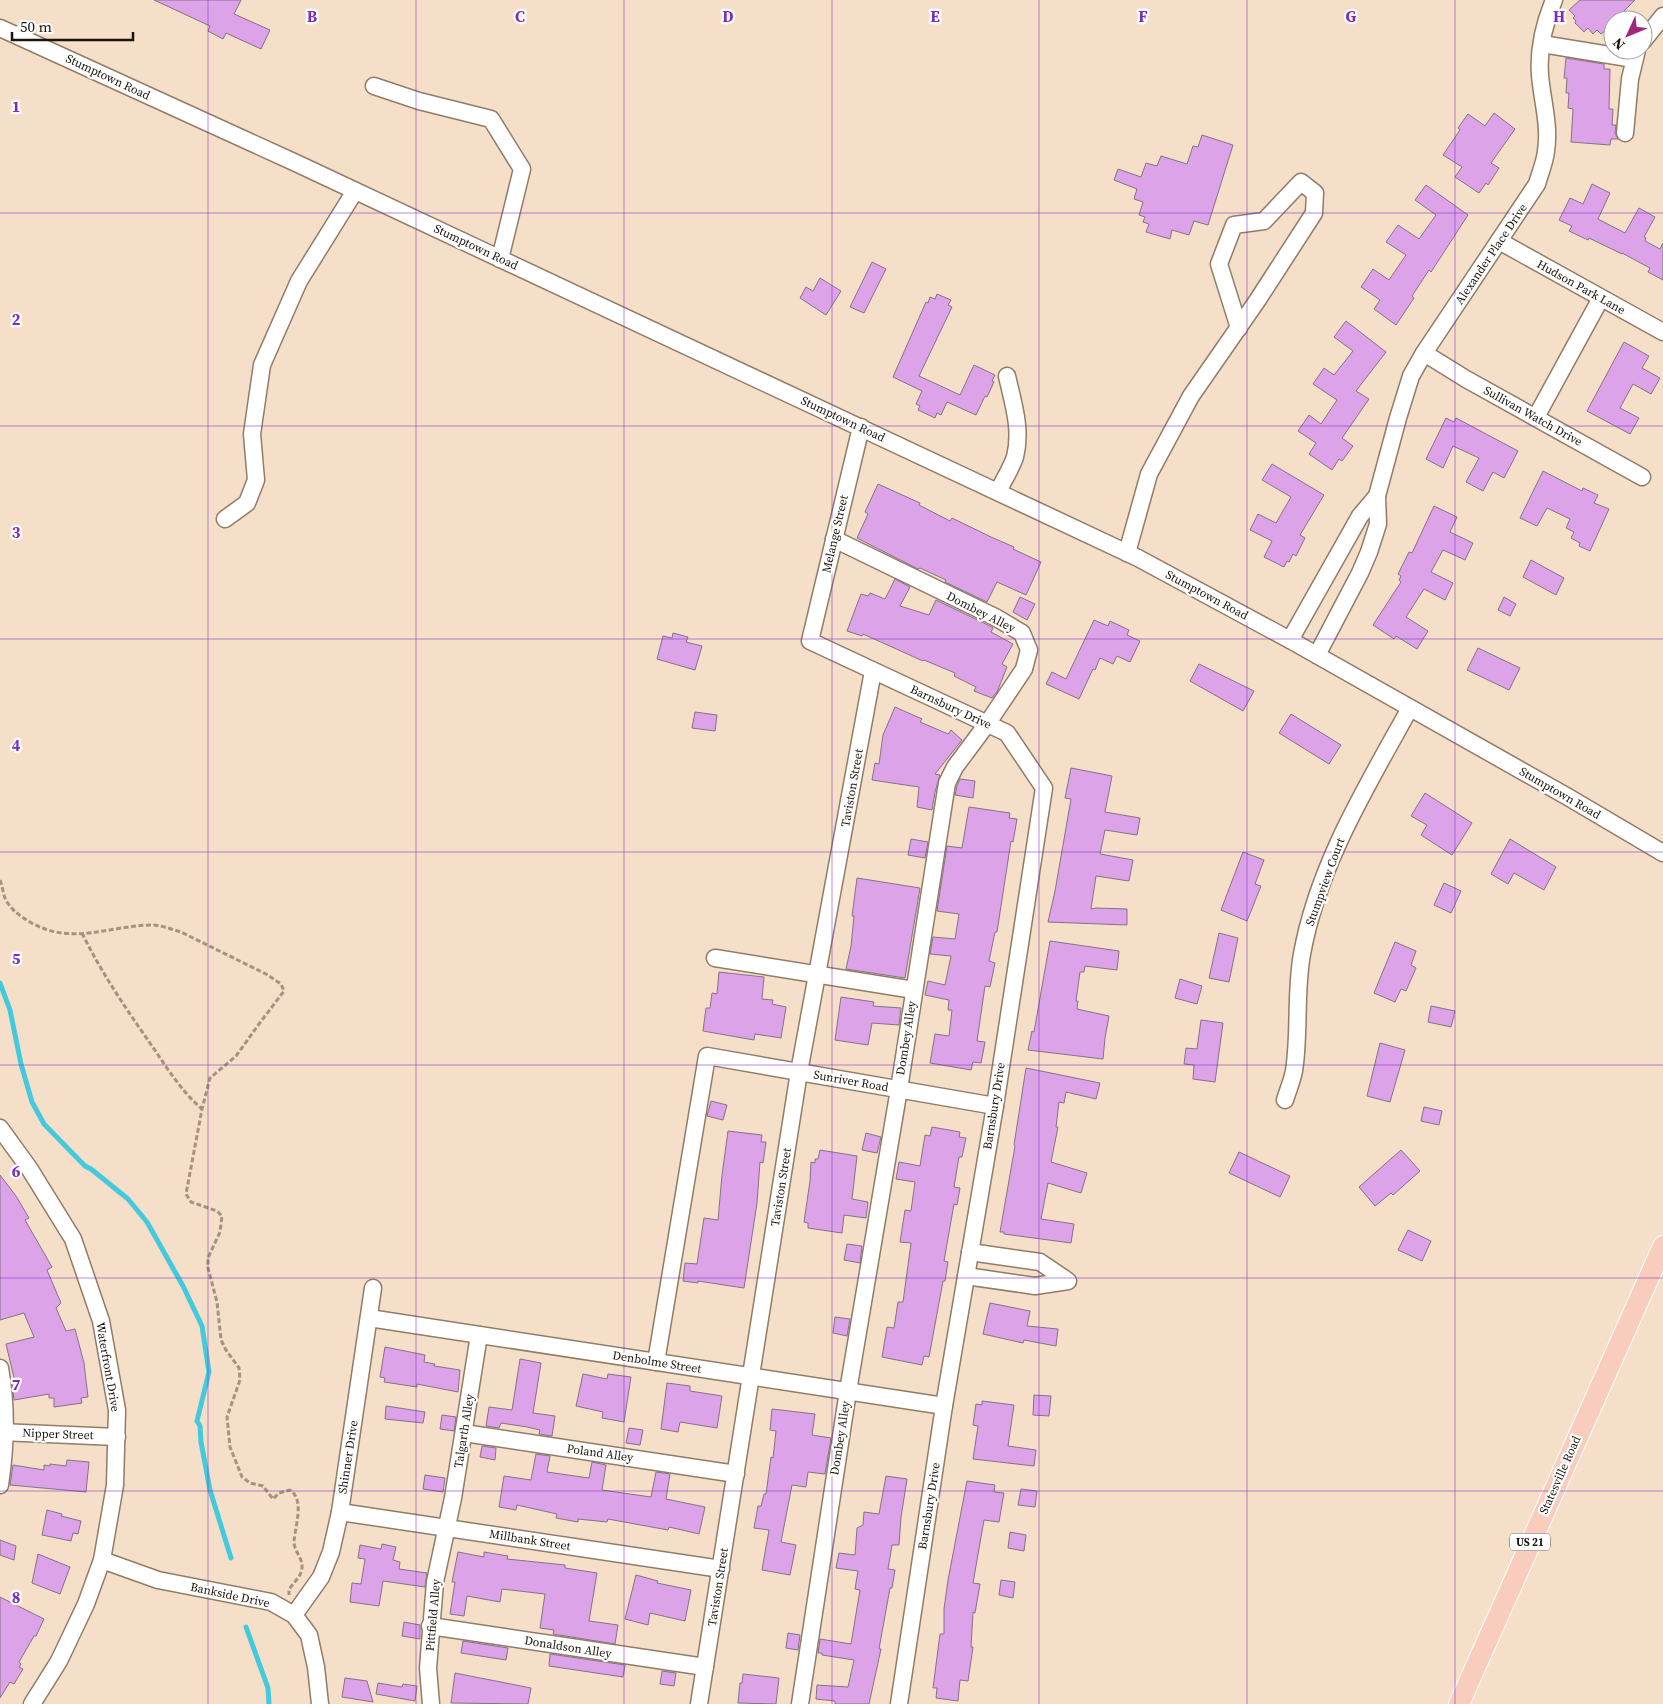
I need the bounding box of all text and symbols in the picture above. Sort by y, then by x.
text: B [307,5,318,27]
text: C [515,5,525,27]
text: D [722,5,734,27]
text: E [930,5,940,27]
text: F [1138,5,1148,27]
text: G [1346,5,1357,27]
text: H [1553,5,1565,27]
scale bar [12,10,134,42]
north arrow [1603,10,1653,60]
text: 50 m [20,16,52,37]
text: N [1608,33,1629,55]
street label: Stumptown Road [63,50,153,104]
text: 1 [12,95,20,117]
street label: Alexander Place Drive [1451,201,1531,307]
street label: Stumptown Road [431,220,521,274]
street label: Hudson Park Lane [1534,256,1628,318]
text: 2 [12,308,21,330]
street label: Sullivan Watch Drive [1481,382,1585,450]
street label: Stumptown Road [798,392,888,446]
street label: Melange Street [818,493,852,574]
text: 3 [12,521,21,543]
street label: Stumptown Road [1163,566,1251,624]
street label: Dombey Alley [944,588,1019,637]
street label: Barnsbury Drive [908,681,994,733]
text: 4 [12,734,21,756]
street label: Taviston Street [837,748,867,828]
street label: Stumptown Road [1516,763,1604,823]
street label: Stumpview Court [1302,836,1348,928]
text: 5 [12,947,21,969]
street label: Dombey Alley [892,999,920,1076]
street label: Barnsbury Drive [979,1061,1009,1151]
street label: Sunriver Road [812,1067,890,1095]
street label: Taviston Street [767,1147,795,1227]
text: 6 [12,1160,21,1182]
street label: Waterfront Drive [92,1321,124,1413]
street label: Denbolme Street [611,1347,703,1377]
text: 7 [12,1373,21,1395]
street label: Talgarth Alley [450,1392,478,1469]
street label: Dombey Alley [826,1399,854,1476]
street label: Shinner Drive [334,1419,362,1495]
street label: Nipper Street [22,1425,94,1443]
street label: Statesville Road [1536,1433,1584,1517]
street label: Poland Alley [566,1440,635,1466]
street label: Barnsbury Drive [914,1461,944,1551]
street label: Millbank Street [488,1526,572,1554]
road number: US 21 [1510,1534,1550,1550]
street label: Taviston Street [704,1547,732,1627]
street label: Pittfield Alley [422,1577,444,1652]
street label: Bankside Drive [189,1579,271,1611]
text: 8 [12,1586,20,1608]
street label: Donaldson Alley [523,1632,614,1662]

